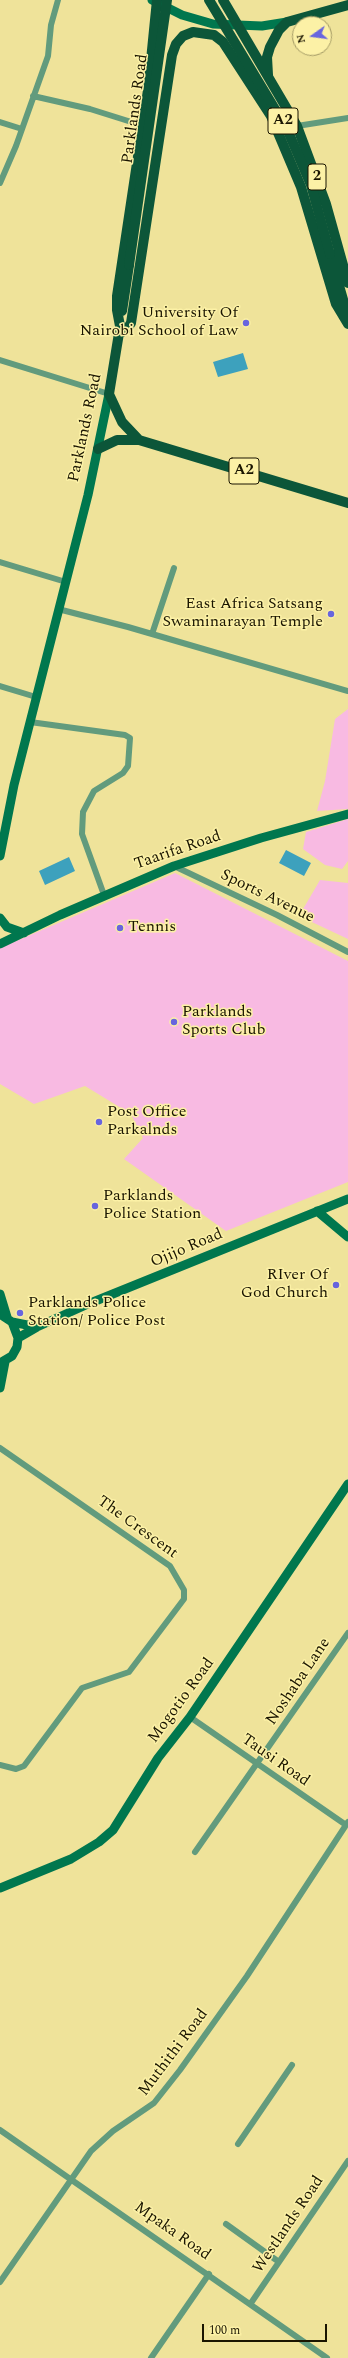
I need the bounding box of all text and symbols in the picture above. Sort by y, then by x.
north arrow [292,16,332,56]
text: N [292,32,310,45]
street label: Parklands Road [119,53,153,165]
road number: A2 [268,108,298,134]
road number: 2 [308,164,326,190]
place label: University Of Nairobi School of Law [80,304,238,342]
marker: University Of Nairobi School of Law [241,318,251,328]
street label: Parklands Road [65,372,107,484]
road number: A2 [229,458,259,484]
place label: East Africa Satsang Swaminarayan Temple [162,595,323,633]
marker: East Africa Satsang Swaminarayan Temple [326,609,336,619]
street label: Taarifa Road [132,827,224,875]
street label: Sports Avenue [217,866,317,928]
place label: Tennis [128,918,176,938]
marker: Tennis [115,923,125,933]
place label: Parklands Sports Club [182,1003,265,1041]
marker: Parklands Sports Club [169,1017,179,1027]
place label: Post Office Parkalnds [107,1103,186,1141]
marker: Post Office Parkalnds [94,1117,104,1127]
place label: Parklands Police Station [103,1187,201,1225]
marker: Parklands Police Station [90,1201,100,1211]
street label: Ojijo Road [148,1225,226,1273]
place label: RIver Of God Church [241,1266,328,1304]
marker: RIver Of God Church [331,1280,341,1290]
place label: Parklands Police Station/ Police Post [28,1294,165,1332]
marker: Parklands Police Station/ Police Post [15,1308,25,1318]
street label: The Crescent [93,1492,181,1564]
street label: Noshaba Lane [263,1635,335,1729]
street label: Mogotio Road [145,1655,219,1747]
street label: Tausi Road [237,1731,313,1791]
street label: Muthithi Road [135,2006,213,2100]
street label: Westlands Road [249,2173,329,2277]
street label: Mpaka Road [130,2199,214,2265]
scale bar [204,2316,329,2342]
text: 100 m [209,2321,240,2340]

